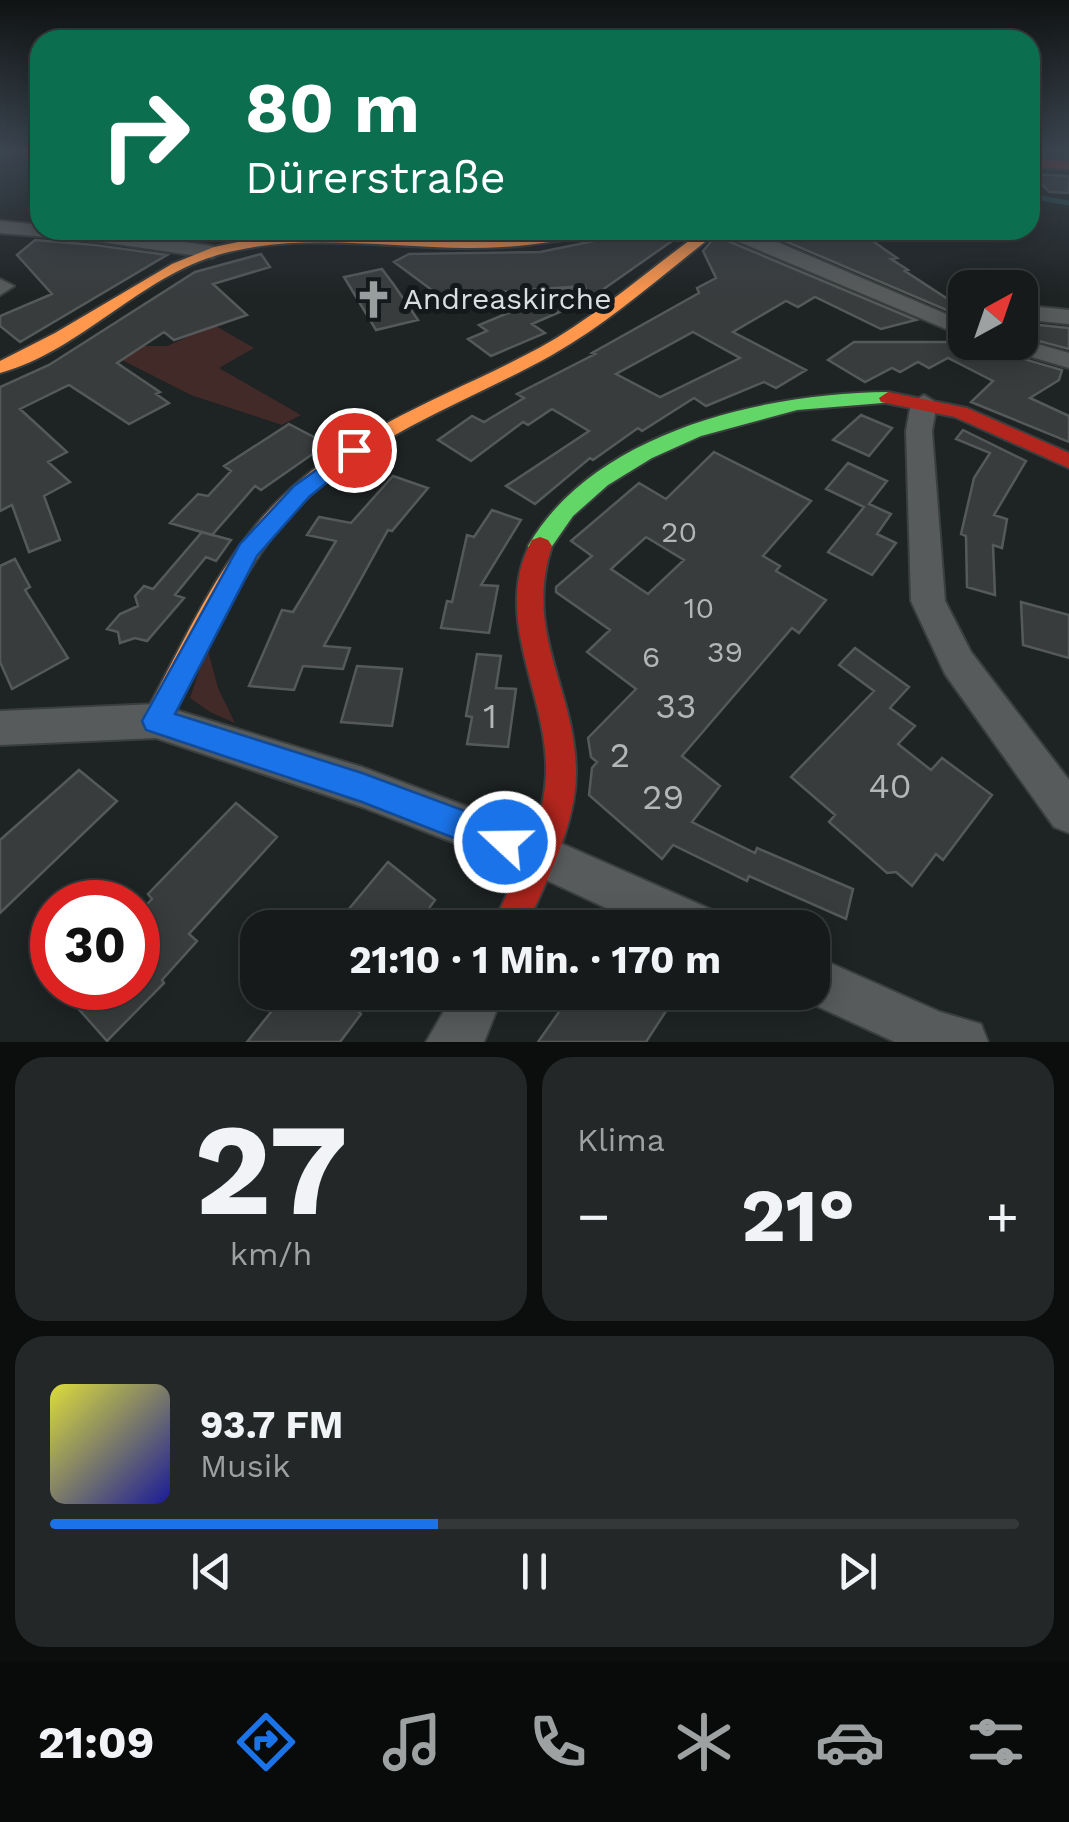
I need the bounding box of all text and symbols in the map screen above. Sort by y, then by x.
text: 80 m [245,67,420,149]
icon: right [80,70,210,200]
text: Dürerstraße [245,151,506,204]
north arrow [948,270,1038,360]
map controls [948,270,1038,360]
church icon: Andreaskirche [352,278,394,320]
place label: Andreaskirche [403,281,611,316]
pin [312,408,397,493]
icon: arrive [327,423,382,478]
house number: 20 [661,514,697,549]
house number: 10 [684,590,714,625]
house number: 39 [707,634,743,669]
house number: 6 [642,639,660,674]
house number: 33 [656,685,696,727]
house number: 1 [483,695,497,737]
house number: 2 [610,734,630,776]
house number: 40 [868,765,912,807]
house number: 29 [642,776,684,818]
position arrow [453,790,557,894]
speed limit sign: 30 [30,880,160,1010]
text: 21:10 · 1 Min. · 170 m [349,938,721,982]
text: 27 [194,1093,348,1246]
text: Klima [577,1121,665,1159]
text: 21° [741,1171,855,1259]
text: − [577,1184,610,1248]
text: + [986,1184,1019,1248]
text: km/h [230,1235,312,1273]
text: 93.7 FM [200,1403,343,1447]
text: Musik [200,1447,290,1485]
icon: previous [184,1544,239,1599]
icon: pause [507,1544,562,1599]
icon: next [830,1544,885,1599]
icon: directions [231,1707,301,1777]
icon: music [377,1707,447,1777]
icon: phone [523,1707,593,1777]
icon: climate [669,1707,739,1777]
icon: car [815,1707,885,1777]
icon: filters [961,1707,1031,1777]
text: 21:09 [38,1716,155,1769]

